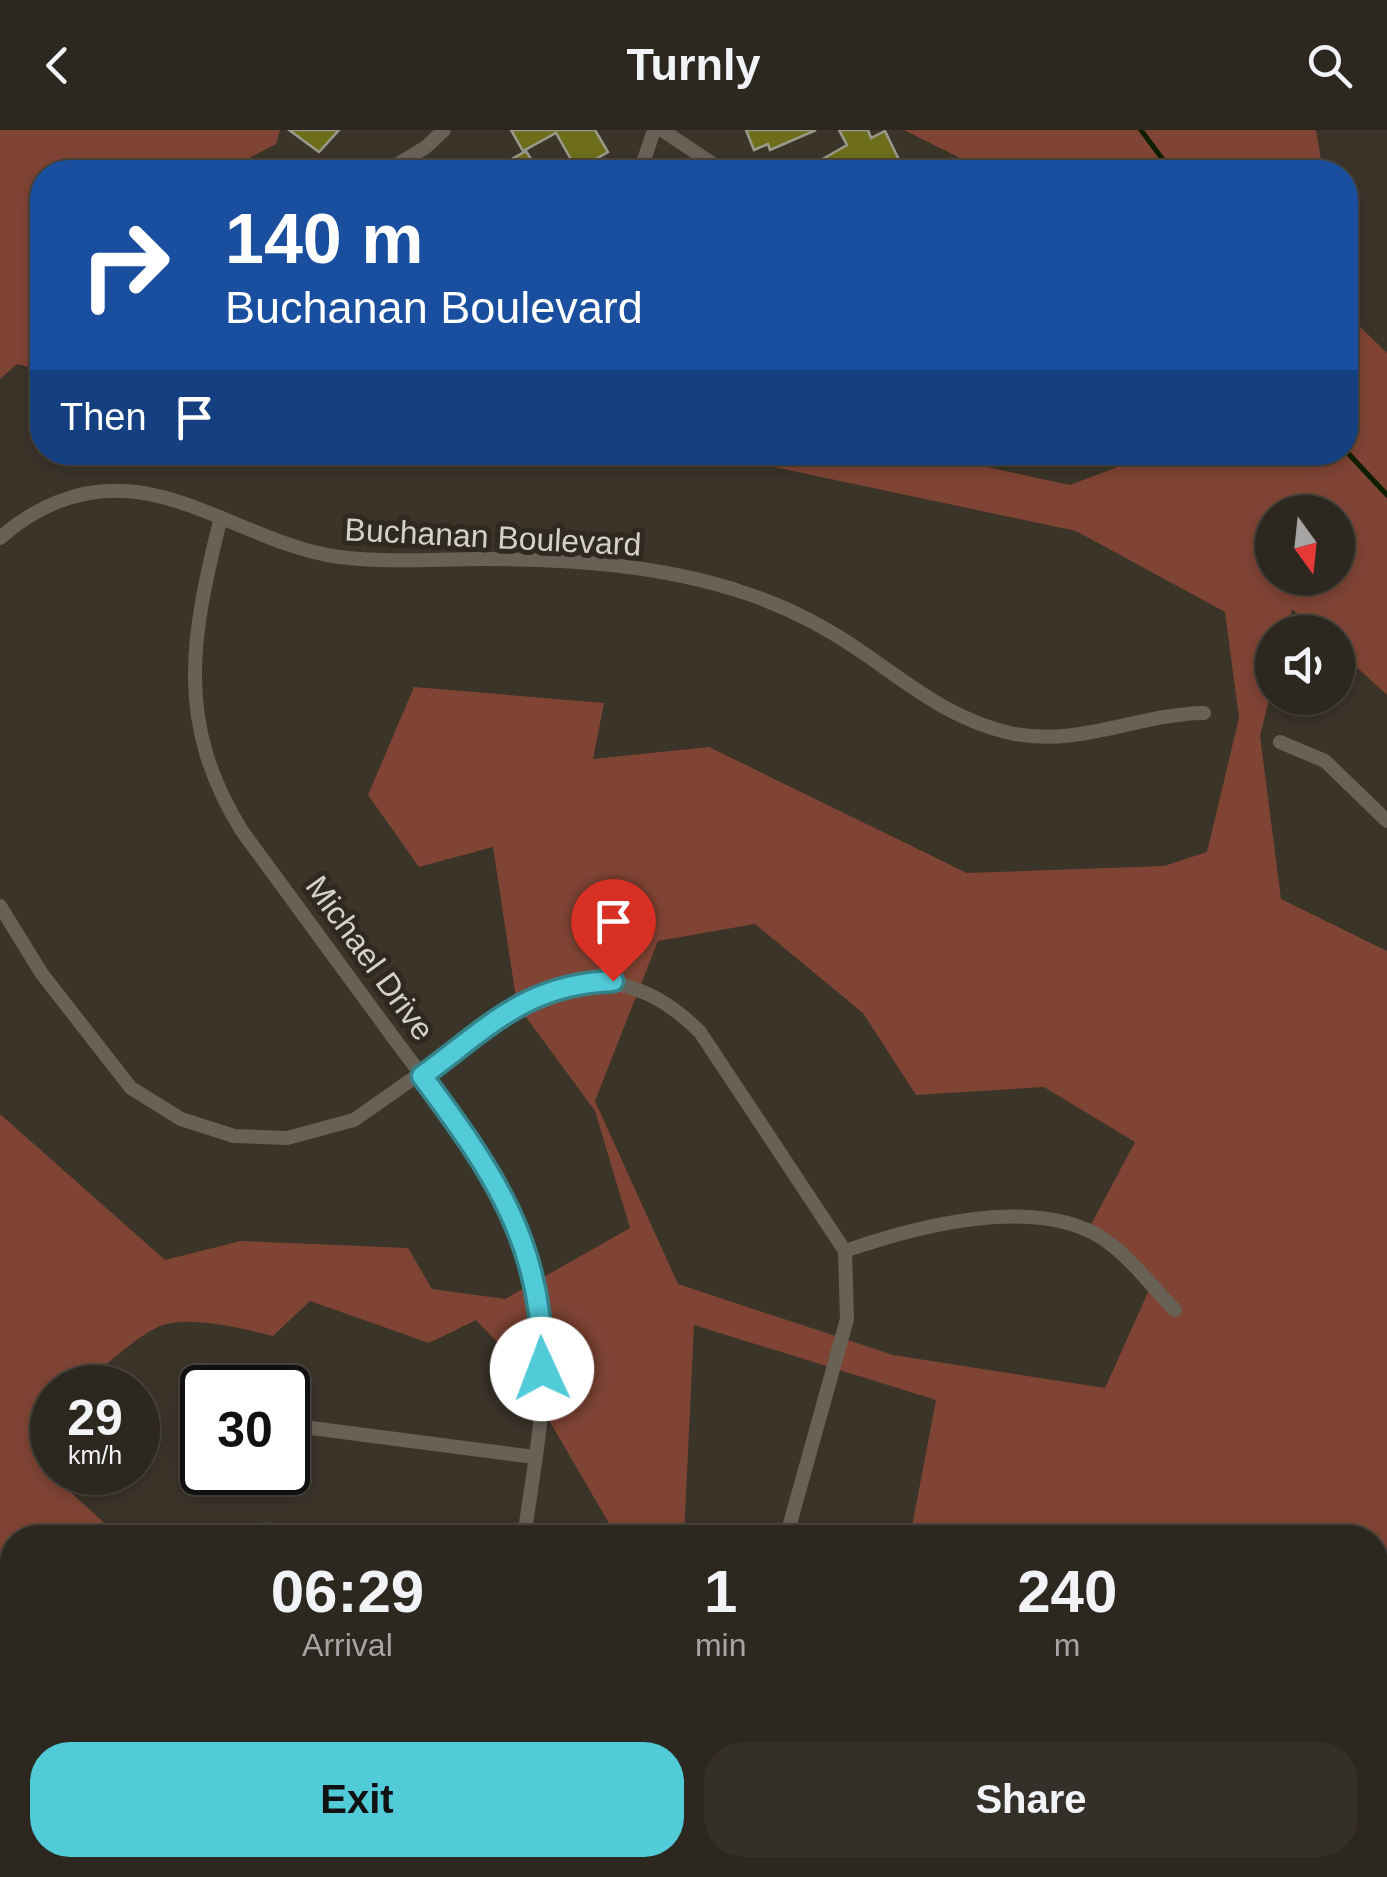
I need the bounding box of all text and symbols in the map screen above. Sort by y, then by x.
icon: back [30,38,85,93]
icon: search [1302,38,1357,93]
text: Turnly [626,39,761,90]
icon: right [60,200,190,330]
text: 140 m [225,200,423,278]
text: Buchanan Boulevard [225,282,643,333]
icon: arrive [167,390,222,445]
text: Then [60,396,147,438]
north arrow [1255,495,1355,595]
map controls [1255,495,1355,715]
street label: Buchanan Boulevard [344,511,642,563]
button: sound [1255,615,1355,715]
street label: Michael Drive [298,869,442,1047]
pin [571,879,656,982]
icon: arrive [586,894,641,949]
position arrow [490,1317,594,1421]
speed limit sign: 30 [180,1365,310,1495]
text: 29 [67,1390,123,1446]
text: km/h [68,1441,122,1469]
text: 06:29 [271,1558,424,1625]
text: 1 [704,1558,737,1625]
text: 240 [1017,1558,1117,1625]
text: Arrival [302,1627,393,1663]
text: min [695,1627,746,1663]
text: m [1054,1627,1081,1663]
button: Exit [30,1742,684,1857]
button: Share [704,1742,1358,1857]

